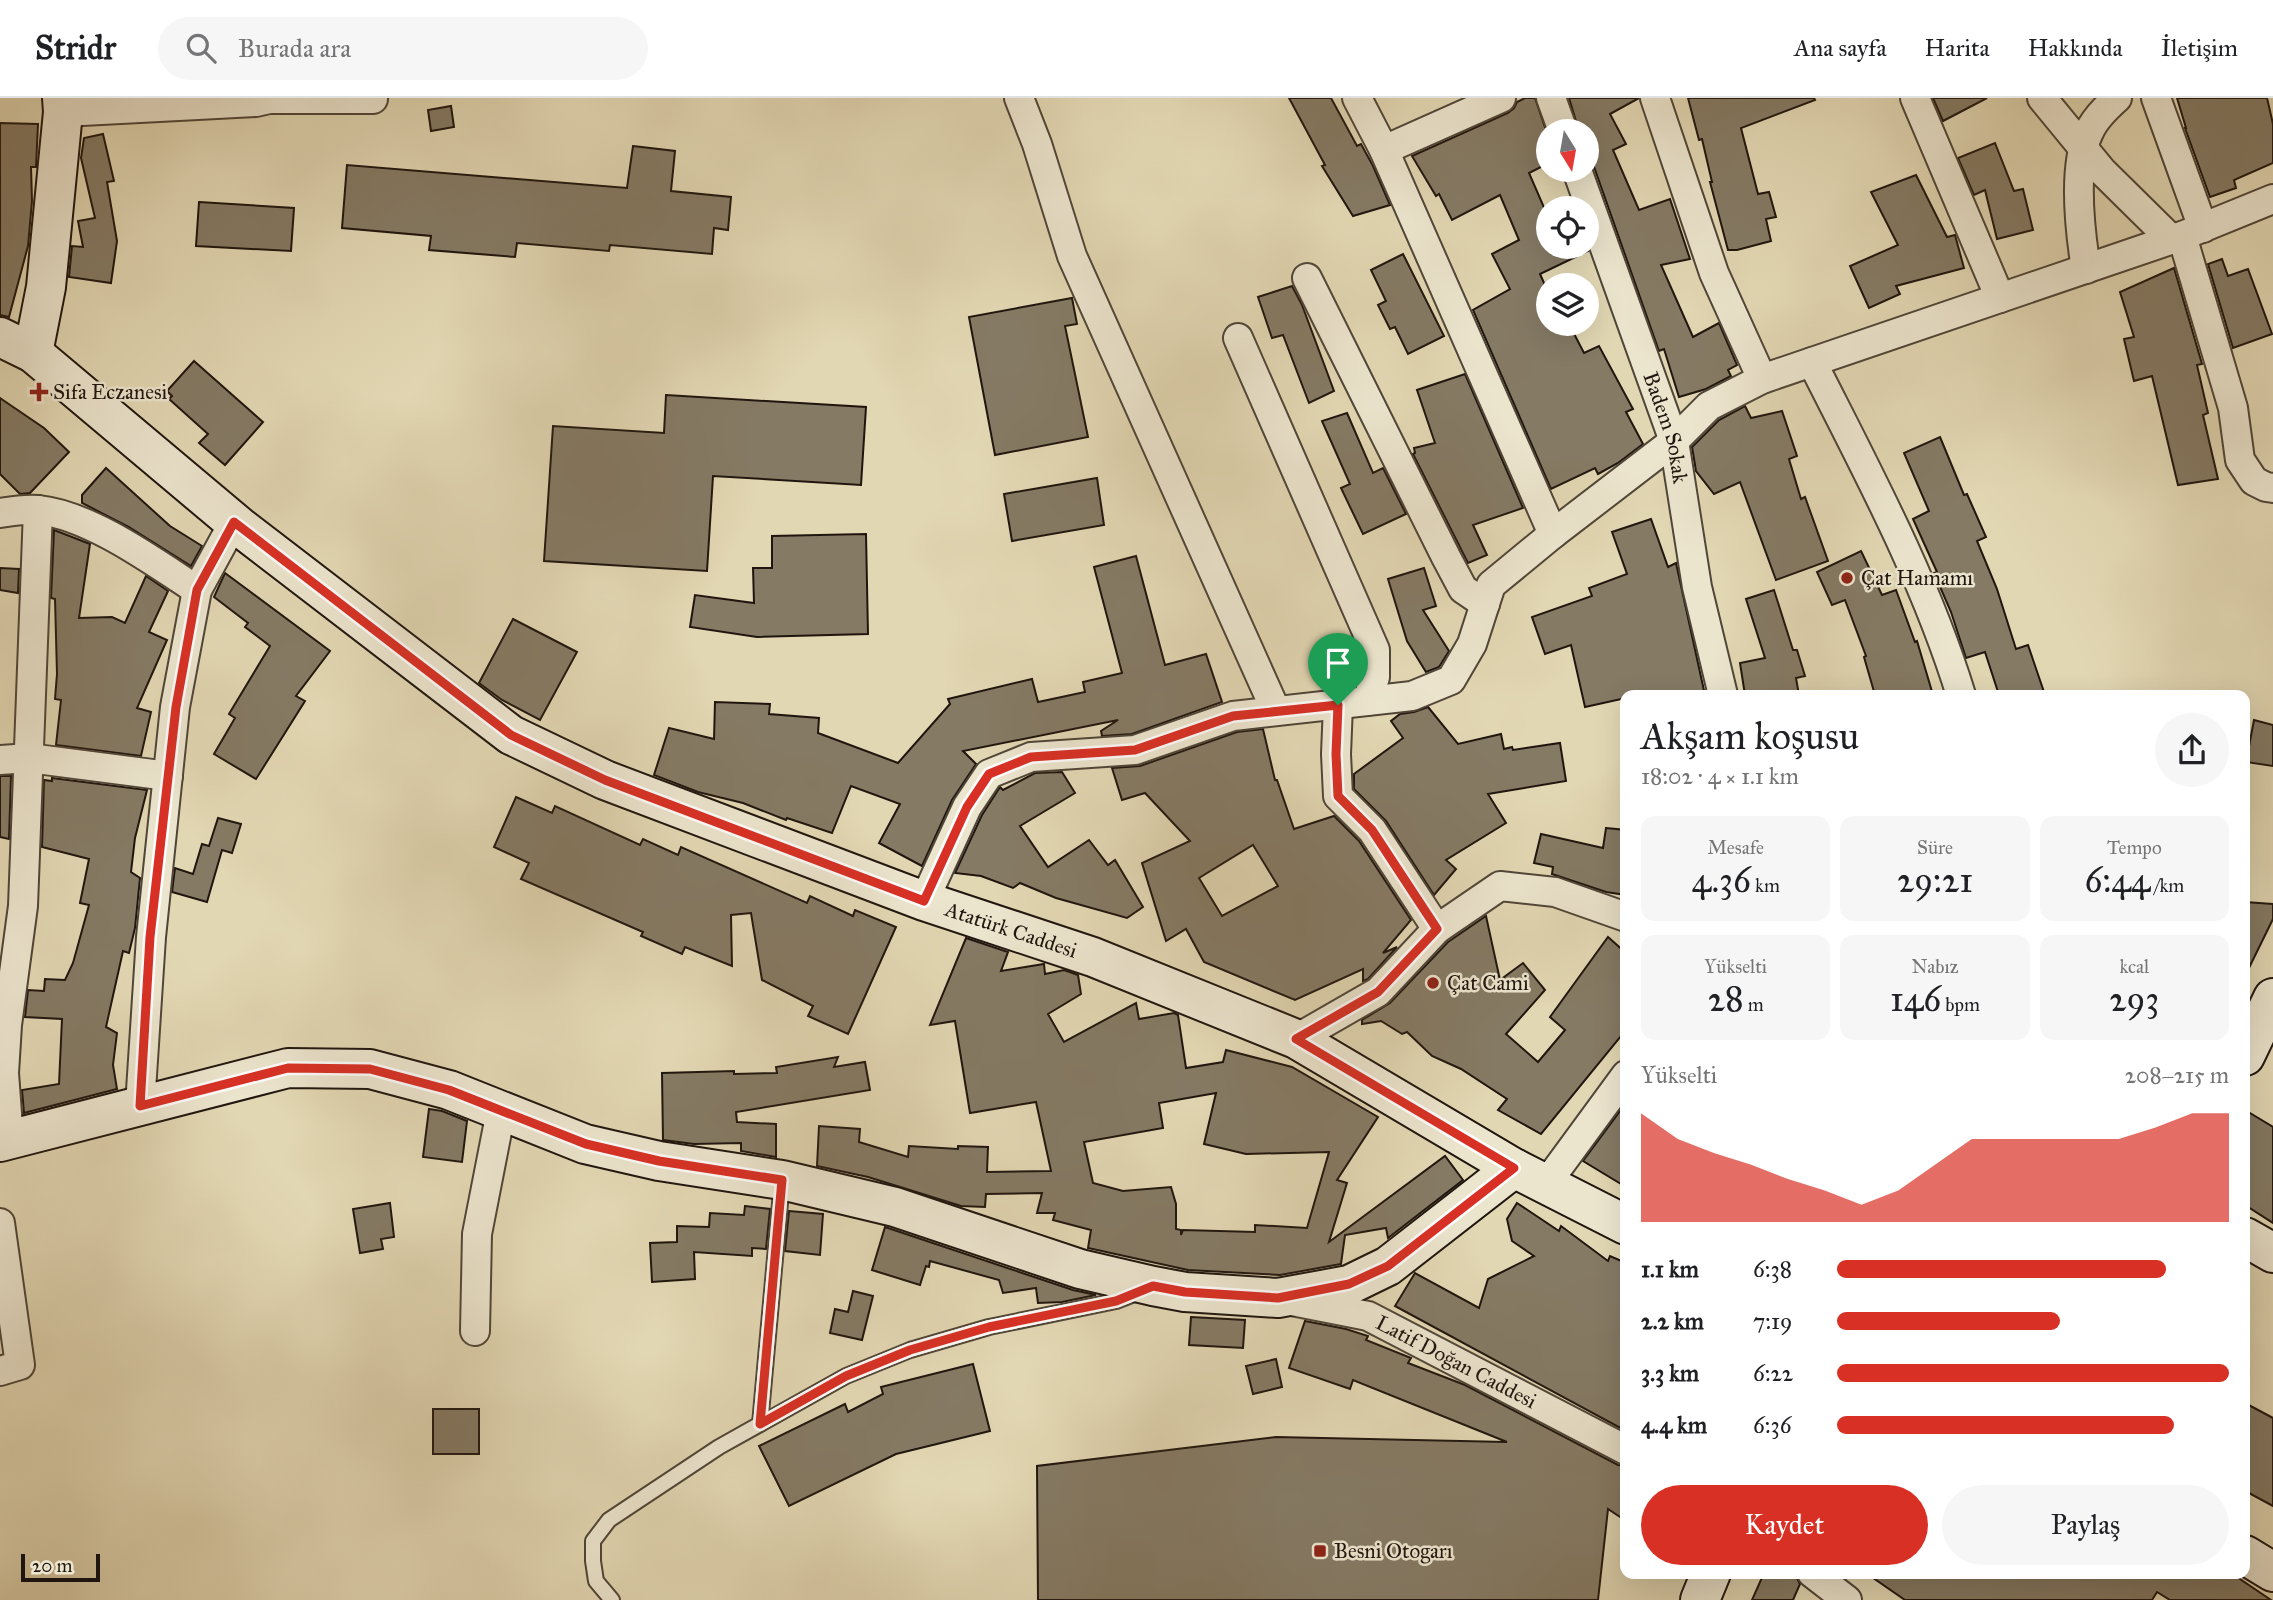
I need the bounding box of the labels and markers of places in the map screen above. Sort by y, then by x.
place label: Sifa Eczanesi [53,379,168,405]
marker: Sifa Eczanesi [31,384,47,400]
place label: Çat Hamamı [1861,565,1973,591]
marker: Çat Hamamı [1839,570,1855,586]
pin [1308,633,1368,705]
place label: Çat Cami [1447,970,1529,996]
marker: Çat Cami [1425,975,1441,991]
place label: Besni Otogarı [1334,1538,1453,1564]
marker: Besni Otogarı [1312,1543,1328,1559]

